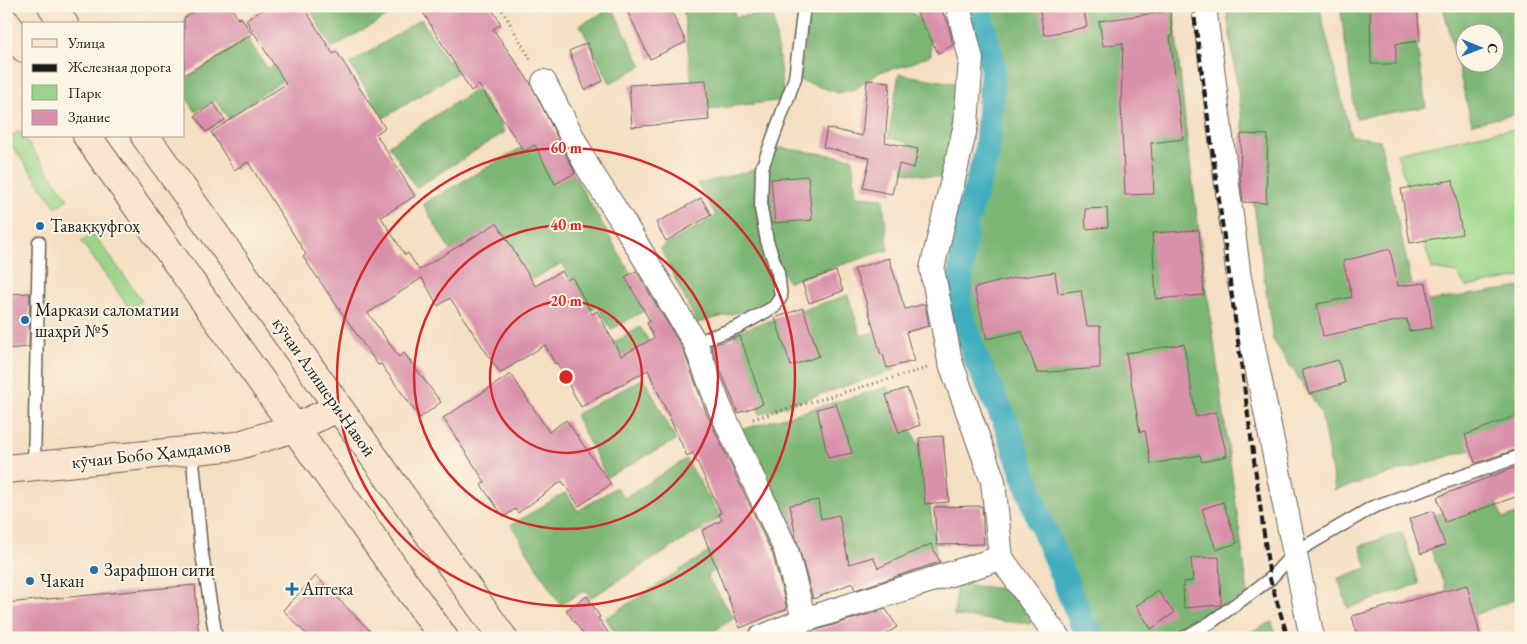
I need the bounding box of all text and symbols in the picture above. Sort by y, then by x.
legend [22,22,185,138]
north arrow [1454,22,1504,72]
text: Улица [67,33,105,52]
text: С [1484,43,1502,53]
text: Железная дорога [67,57,171,76]
text: Парк [68,83,101,102]
text: Здание [68,107,110,126]
text: 60 m [550,138,582,157]
place label: Таваққуфгоҳ [50,214,140,237]
text: 40 m [550,215,582,234]
marker: Таваққуфгоҳ [34,220,46,232]
text: 20 m [550,291,582,310]
place label: Маркази саломатии шаҳрӣ №5 [35,298,180,342]
street label: кӯчаи Алишери Навоӣ [268,312,381,461]
marker: Маркази саломатии шаҳрӣ №5 [19,314,31,326]
centre of rings [557,368,575,386]
street label: кӯчаи Бобо Ҳамдамов [70,434,232,473]
place label: Зарафшон сити [104,558,215,581]
marker: Зарафшон сити [88,564,100,576]
place label: Чакан [40,569,84,592]
marker: Чакан [24,575,36,587]
place label: Аптека [301,577,354,600]
marker: Аптека [286,583,298,595]

